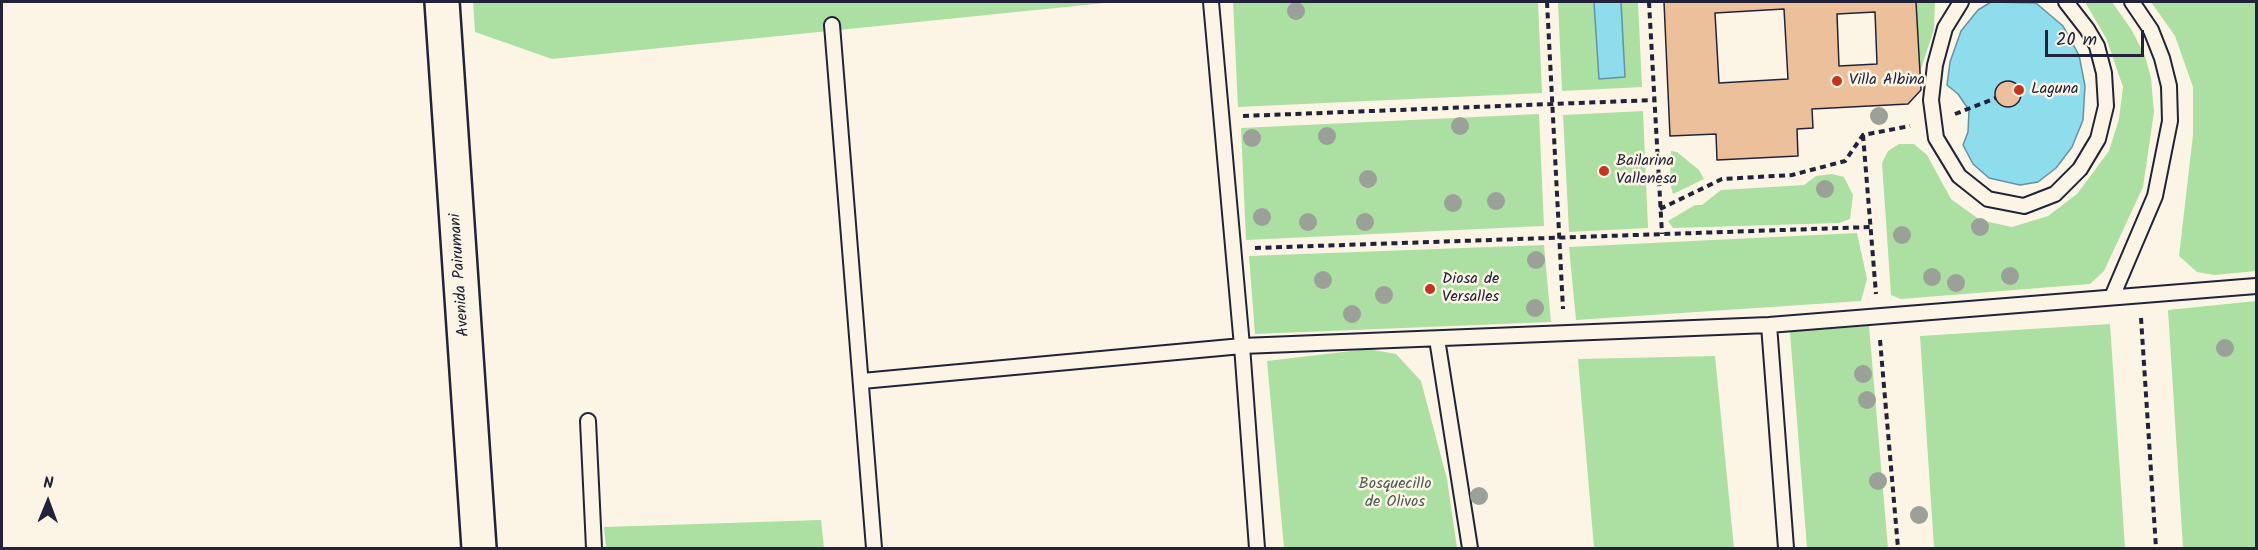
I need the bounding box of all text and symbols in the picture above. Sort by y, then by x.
scale bar [2048,18,2147,56]
text: 20 m [2056,26,2097,55]
place label: Villa Albina [1849,71,1925,91]
marker: Villa Albina [1830,74,1844,88]
place label: Laguna [2031,80,2079,100]
marker: Laguna [2012,83,2026,97]
place label: Bailarina Vallenesa [1616,152,1677,190]
marker: Bailarina Vallenesa [1597,164,1611,178]
street label: Avenida Pairumani [447,213,475,337]
place label: Diosa de Versalles [1442,270,1499,308]
marker: Diosa de Versalles [1423,282,1437,296]
text: N [43,471,54,496]
north arrow [18,472,78,532]
park label: Bosquecillo de Olivos [1359,475,1431,513]

